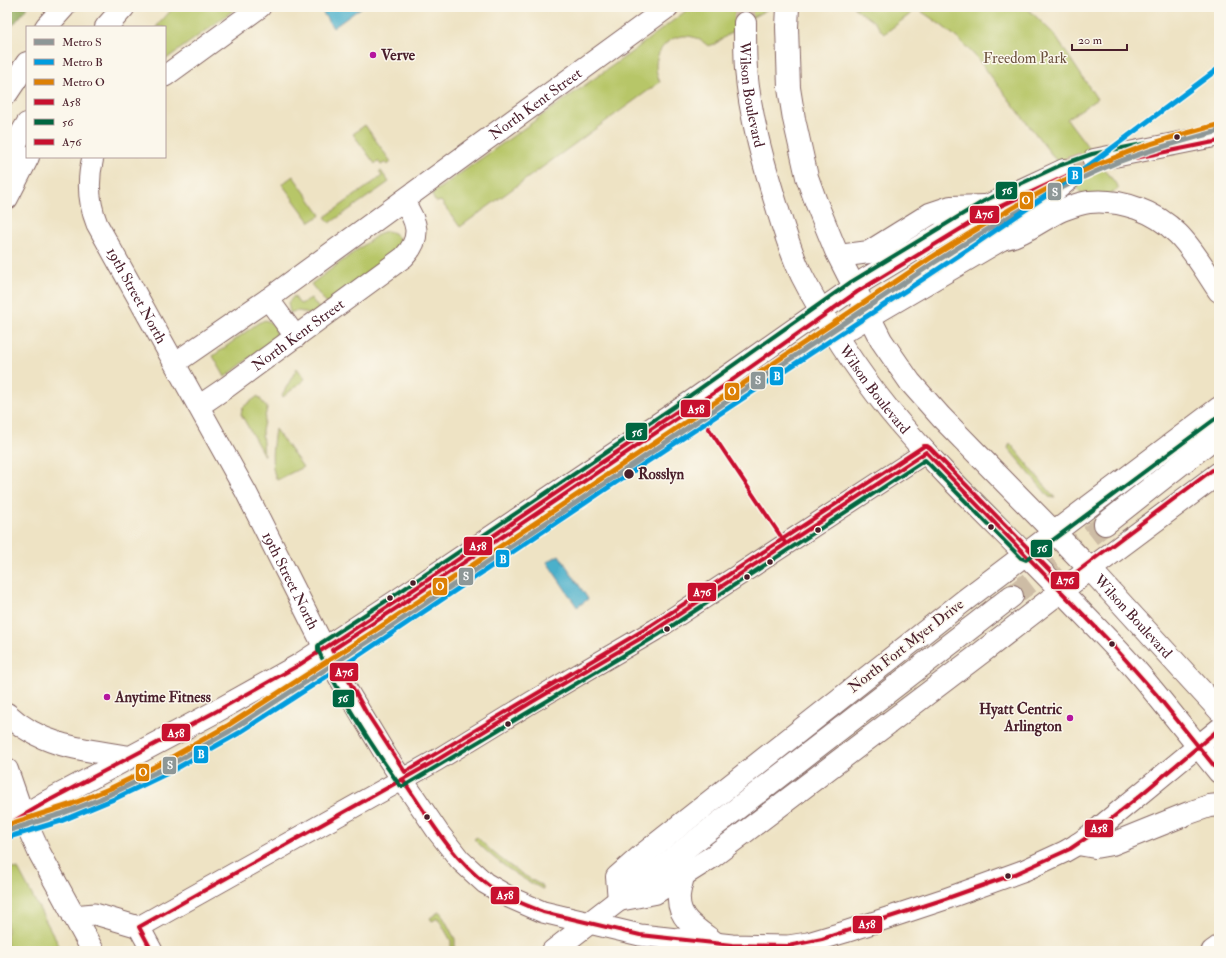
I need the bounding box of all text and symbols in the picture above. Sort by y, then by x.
legend [26,26,166,158]
scale bar [1072,26,1127,52]
text: 20 m [1078,33,1103,48]
text: Metro S [62,35,102,50]
street label: Wilson Boulevard [736,40,769,150]
place label: Verve [380,46,416,65]
park label: Freedom Park [983,49,1067,68]
marker: Verve [368,50,378,60]
text: Metro B [62,55,103,70]
street label: North Kent Street [485,64,586,144]
text: Metro O [62,75,105,90]
text: A58 [61,95,81,110]
text: 56 [62,115,74,130]
unlabelled marker [1172,132,1182,142]
text: A76 [61,135,82,150]
line badge: B [1067,166,1083,185]
text: B [1071,169,1079,182]
line badge: 56 [995,181,1018,200]
line badge: S [1047,182,1062,201]
text: 56 [1002,184,1014,197]
text: S [1052,186,1058,199]
line badge: O [1019,191,1034,210]
text: O [1022,194,1031,207]
line badge: A76 [969,205,1000,224]
text: A76 [974,208,994,221]
street label: 19th Street North [102,244,171,347]
street label: North Kent Street [248,294,348,375]
street label: Wilson Boulevard [834,340,915,438]
line badge: B [769,366,784,386]
text: B [773,370,781,383]
line badge: S [750,371,766,390]
text: S [755,374,761,387]
line badge: O [724,382,740,401]
text: O [728,385,737,398]
line badge: A58 [680,399,711,418]
text: A58 [687,403,705,416]
line badge: 56 [625,422,648,441]
text: 56 [632,426,644,439]
place label: Rosslyn [638,465,684,485]
marker: Rosslyn [622,467,636,481]
unlabelled marker [986,522,996,532]
unlabelled marker [813,525,823,535]
street label: 19th Street North [258,528,323,633]
line badge: A58 [463,536,493,556]
line badge: 56 [1030,539,1053,558]
text: A58 [469,540,487,553]
text: 56 [1037,542,1049,555]
line badge: B [495,549,510,568]
text: B [499,553,507,566]
unlabelled marker [765,557,775,567]
line badge: S [458,567,474,586]
text: S [463,570,469,583]
street label: Wilson Boulevard [1090,570,1177,663]
line badge: A76 [1050,571,1080,590]
unlabelled marker [742,572,752,582]
text: A76 [1055,574,1075,587]
line badge: O [432,577,448,596]
unlabelled marker [408,578,418,588]
text: O [436,580,445,593]
line badge: A76 [687,582,717,602]
text: A76 [692,586,712,599]
unlabelled marker [385,593,395,603]
street label: North Fort Myer Drive [844,595,968,697]
unlabelled marker [662,624,672,634]
unlabelled marker [1107,639,1117,649]
line badge: A76 [329,662,359,682]
text: A76 [334,666,354,679]
place label: Anytime Fitness [114,688,211,708]
line badge: 56 [332,689,355,708]
marker: Anytime Fitness [102,692,112,702]
text: 56 [338,692,350,705]
place label: Hyatt Centric Arlington [979,700,1063,737]
marker: Hyatt Centric Arlington [1065,713,1075,723]
unlabelled marker [503,719,513,729]
line badge: A58 [161,723,191,742]
text: A58 [167,727,185,740]
line badge: B [193,745,209,764]
text: B [197,748,205,761]
line badge: S [162,756,177,775]
text: S [167,759,173,772]
line badge: O [135,763,150,782]
text: O [139,766,148,779]
unlabelled marker [422,812,432,822]
line badge: A58 [1084,819,1114,838]
text: A58 [1090,822,1108,835]
unlabelled marker [1003,871,1013,881]
line badge: A58 [490,886,520,905]
text: A58 [496,889,514,902]
line badge: A58 [852,915,883,934]
text: A58 [858,918,876,931]

